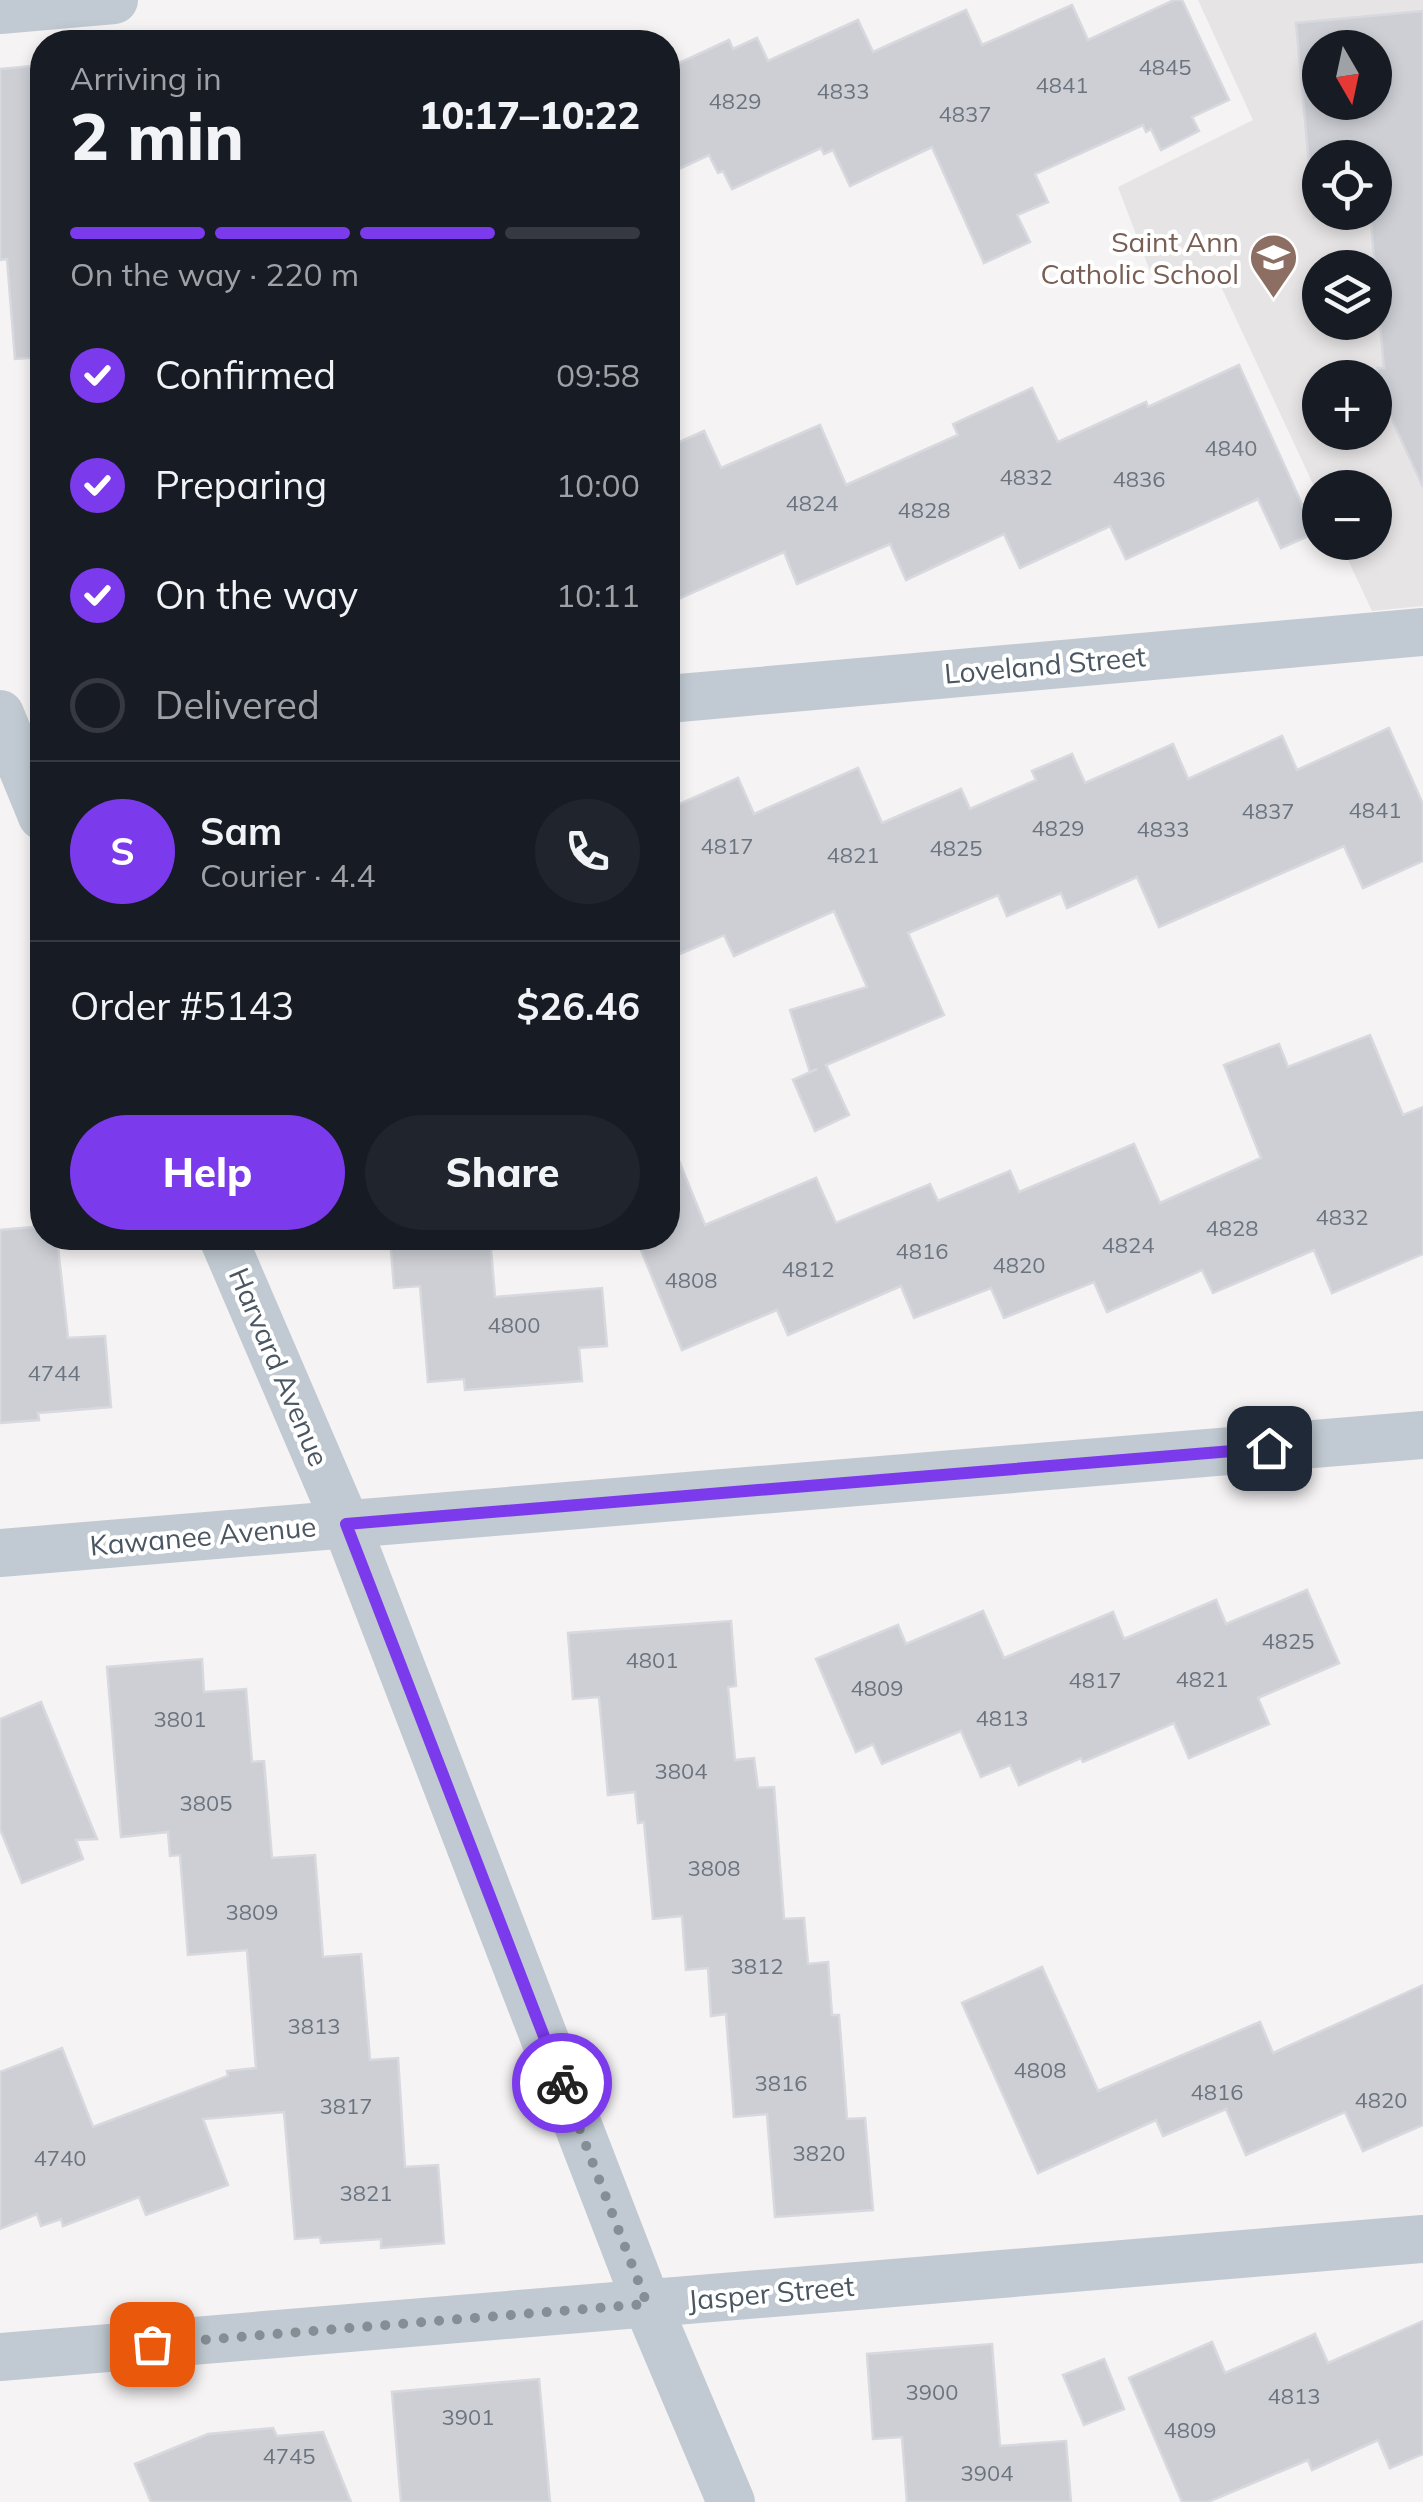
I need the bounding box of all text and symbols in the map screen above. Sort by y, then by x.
north arrow [1302,30,1392,120]
map controls [1302,30,1392,560]
house number: 4845 [1139,53,1191,81]
text: Arriving in [70,58,222,98]
house number: 4841 [1036,71,1088,99]
house number: 4833 [817,77,869,105]
house number: 4829 [709,87,761,115]
text: 10:17–10:22 [419,91,640,139]
text: 2 min [70,95,244,176]
house number: 4837 [939,100,991,128]
button: locate [1302,140,1392,230]
place label: Saint Ann Catholic School [1040,224,1239,291]
school or university icon: Saint Ann Catholic School [1248,232,1300,300]
button: layers [1302,250,1392,340]
text: On the way · 220 m [70,254,359,294]
icon: check [70,348,125,403]
text: Confirmed [155,351,336,399]
text: 09:58 [556,355,640,395]
button: + [1302,360,1392,450]
house number: 4840 [1205,434,1257,462]
icon: check [70,458,125,513]
text: Preparing [155,461,327,509]
house number: 4832 [1000,463,1052,491]
text: 10:00 [556,465,640,505]
house number: 4836 [1113,465,1165,493]
button: − [1302,470,1392,560]
house number: 4824 [786,489,838,517]
house number: 4828 [898,496,950,524]
icon: check [70,568,125,623]
text: On the way [155,571,358,619]
text: 10:11 [556,575,640,615]
street label: Loveland Street [943,638,1147,691]
text: Delivered [155,681,320,729]
house number: 4841 [1349,796,1401,824]
house number: 4837 [1242,797,1294,825]
button: phone [535,799,640,904]
text: Sam [200,807,282,855]
house number: 4829 [1032,814,1084,842]
house number: 4833 [1137,815,1189,843]
text: S [110,827,135,875]
house number: 4817 [701,832,753,860]
house number: 4825 [930,834,982,862]
house number: 4821 [827,841,879,869]
text: Courier · 4.4 [200,855,376,895]
text: Order #5143 [70,982,294,1030]
text: $26.46 [517,982,640,1030]
button: Help [70,1115,345,1230]
button: Share [365,1115,640,1230]
house number: 4832 [1316,1203,1368,1231]
house number: 4828 [1206,1214,1258,1242]
house number: 4824 [1102,1231,1154,1259]
house number: 4816 [896,1237,948,1265]
house number: 4820 [993,1251,1045,1279]
house number: 4812 [782,1255,834,1283]
street label: Harvard Avenue [222,1262,337,1471]
house number: 4808 [665,1266,717,1294]
house number: 4800 [488,1311,540,1339]
house number: 4744 [28,1359,80,1387]
pin [1227,1406,1312,1491]
icon: home [1242,1421,1297,1476]
street label: Kawanee Avenue [88,1508,318,1563]
house number: 4825 [1262,1627,1314,1655]
house number: 4801 [626,1646,678,1674]
house number: 4821 [1176,1665,1228,1693]
house number: 4817 [1069,1666,1121,1694]
house number: 4809 [851,1674,903,1702]
house number: 4813 [976,1704,1028,1732]
house number: 3801 [154,1705,206,1733]
house number: 3804 [655,1757,707,1785]
house number: 3805 [180,1789,232,1817]
house number: 3808 [688,1854,740,1882]
house number: 3809 [226,1898,278,1926]
house number: 3812 [731,1952,783,1980]
house number: 3813 [288,2012,340,2040]
courier [512,2033,612,2133]
icon: bike [535,2056,590,2111]
house number: 4808 [1014,2056,1066,2084]
house number: 3816 [755,2069,807,2097]
house number: 4816 [1191,2078,1243,2106]
house number: 4820 [1355,2086,1407,2114]
house number: 3817 [320,2092,372,2120]
house number: 3820 [793,2139,845,2167]
house number: 4740 [34,2144,86,2172]
house number: 3821 [340,2179,392,2207]
street label: Jasper Street [686,2268,856,2317]
pin [110,2302,195,2387]
icon: bag [125,2317,180,2372]
house number: 3900 [906,2378,958,2406]
house number: 4813 [1268,2382,1320,2410]
house number: 3901 [442,2403,494,2431]
house number: 4809 [1164,2416,1216,2444]
house number: 4745 [263,2442,315,2470]
house number: 3904 [961,2459,1013,2487]

